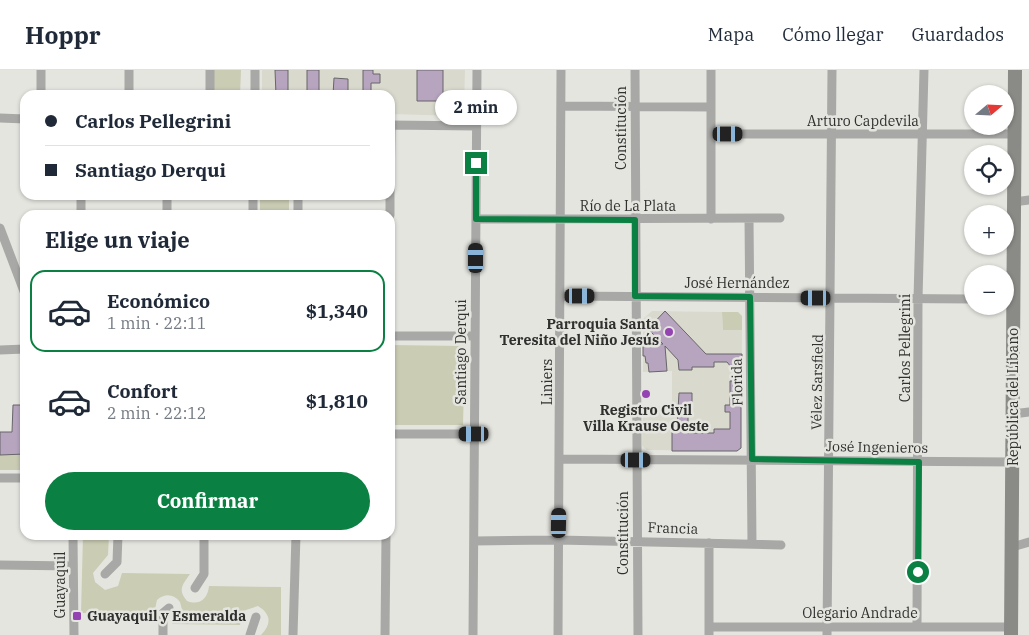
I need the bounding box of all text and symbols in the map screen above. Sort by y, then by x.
text: Hoppr [25,19,101,51]
text: Mapa [708,23,754,46]
text: Cómo llegar [782,23,883,46]
text: Guardados [911,23,1004,46]
north arrow [964,85,1014,135]
map controls [964,85,1014,315]
street label: Constitución [612,86,630,170]
callout: 2 min [435,91,517,126]
text: 2 min [454,97,498,117]
text: Carlos Pellegrini [75,109,231,133]
street label: Arturo Capdevila [807,112,919,130]
car [713,127,743,142]
button: locate [964,145,1014,195]
route end [465,152,487,174]
text: Santiago Derqui [75,158,226,182]
street label: Río de La Plata [580,197,677,215]
button: + [964,205,1014,255]
text: Elige un viaje [45,225,190,254]
car [468,243,483,273]
button: − [964,265,1014,315]
street label: José Hernández [684,274,790,292]
icon: car [47,289,92,334]
text: Económico [107,289,210,313]
car [565,289,595,304]
car [801,291,831,306]
street label: Carlos Pellegrini [896,294,914,402]
text: $1,340 [306,299,368,323]
street label: Santiago Derqui [452,299,470,405]
text: 1 min · 22:11 [107,313,206,333]
place label: Parroquia Santa Teresita del Niño Jesús [499,315,659,349]
marker: Parroquia Santa Teresita del Niño Jesús [663,326,675,338]
street label: República del Líbano [1004,328,1022,466]
street label: Vélez Sarsfield [807,333,827,430]
street label: Florida [728,358,746,406]
street label: Liniers [538,359,556,405]
icon: car [47,379,92,424]
text: Confort [107,379,178,403]
marker: Registro Civil Villa Krause Oeste [640,388,652,400]
text: $1,810 [306,389,368,413]
place label: Registro Civil Villa Krause Oeste [583,401,709,435]
text: 2 min · 22:12 [107,403,206,423]
car [459,427,489,442]
street label: José Ingenieros [826,437,928,457]
car [621,453,651,468]
button: Confirmar [45,472,370,530]
street label: Constitución [614,491,632,575]
car [551,508,566,538]
street label: Francia [647,518,699,538]
street label: Guayaquil [51,552,69,618]
route start [907,561,929,583]
street label: Olegario Andrade [802,604,918,622]
place label: Guayaquil y Esmeralda [87,607,246,625]
marker: Guayaquil y Esmeralda [71,610,83,622]

